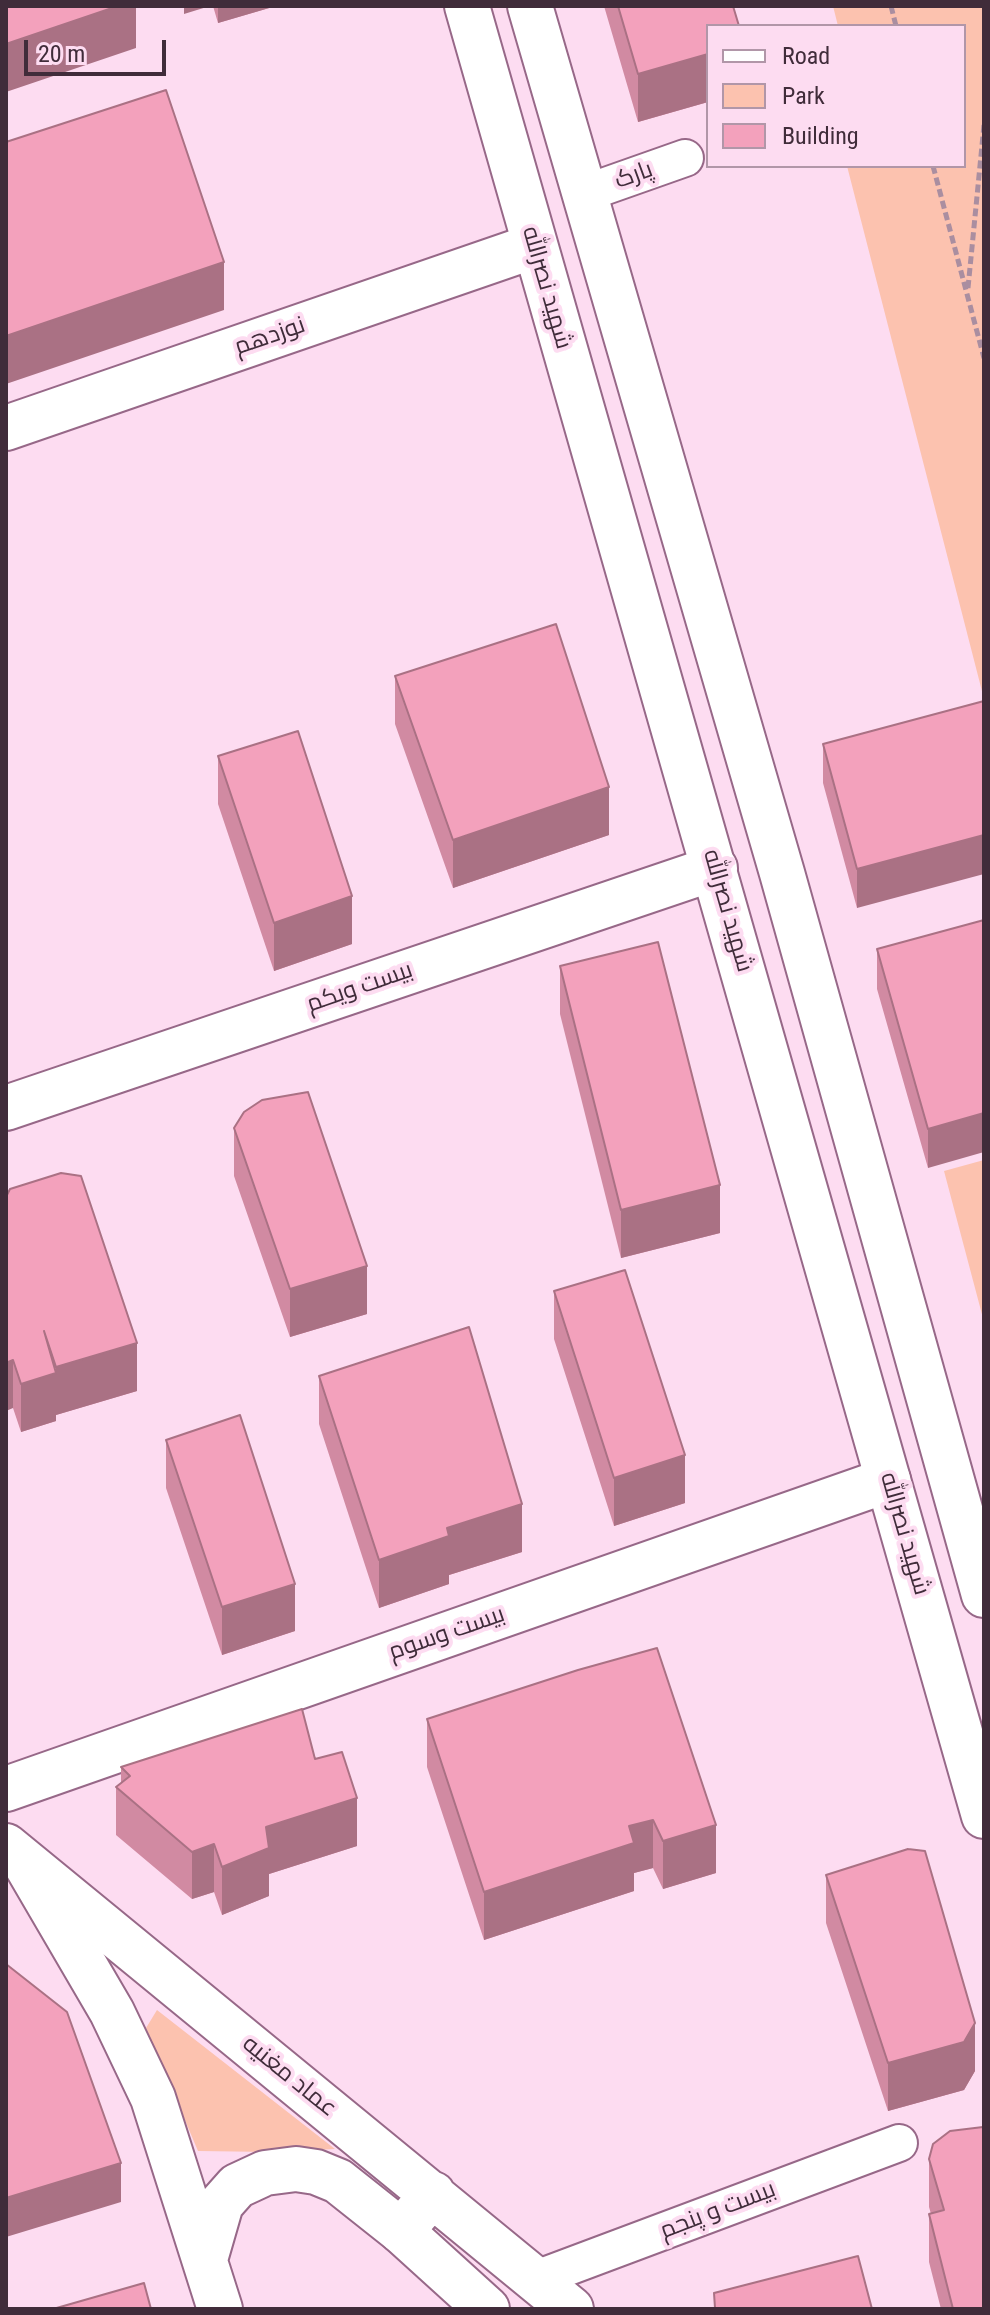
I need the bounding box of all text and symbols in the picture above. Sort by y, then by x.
scale bar [28,24,170,74]
legend [706,24,966,168]
text: 20 m [38,40,85,68]
text: Road [782,42,830,70]
text: Park [782,82,825,110]
text: Building [782,122,859,150]
street label: پارک [611,156,657,196]
street label: شهید نصرالله [515,223,577,353]
street label: نوزدهم [231,311,309,363]
street label: شهید نصرالله [696,846,758,976]
street label: بیست ویکم [303,956,417,1020]
street label: شهید نصرالله [873,1469,935,1599]
street label: بیست وسوم [385,1601,509,1667]
street label: عماد مغنیه [236,2030,342,2124]
street label: بیست و پنجم [656,2176,780,2246]

